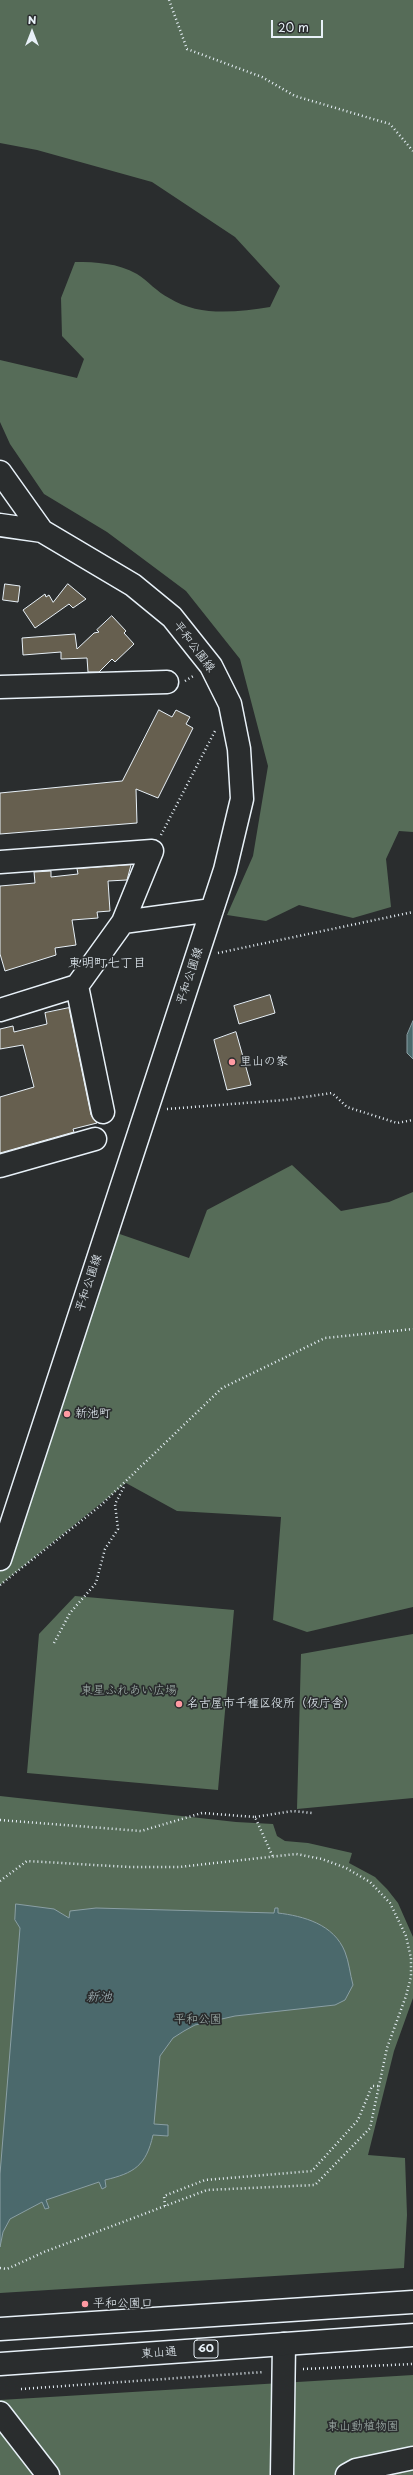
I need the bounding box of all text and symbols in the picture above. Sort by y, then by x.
text: N [28,11,36,28]
north arrow [12,12,52,52]
scale bar [273,12,325,38]
text: 20 m [278,18,309,36]
street label: 平和公園線 [170,619,218,675]
street label: 平和公園線 [174,945,206,1007]
district label: 東明町七丁目 [68,955,146,971]
place label: 里山の家 [240,1055,288,1069]
marker: 里山の家 [227,1057,237,1067]
street label: 平和公園線 [73,1252,105,1314]
place label: 新池町 [75,1407,111,1421]
marker: 新池町 [62,1409,72,1419]
park label: 東星ふれあい広場 [81,1684,177,1698]
place label: 名古屋市千種区役所（仮庁舎） [187,1697,355,1711]
marker: 名古屋市千種区役所（仮庁舎） [174,1699,184,1709]
water label: 新池 [86,1989,112,2005]
park label: 平和公園 [174,2013,222,2027]
place label: 平和公園口 [93,2297,153,2311]
marker: 平和公園口 [80,2299,90,2309]
road number: 60 [194,2340,218,2358]
street label: 東山通 [141,2345,177,2361]
park label: 東山動植物園 [327,2420,399,2434]

